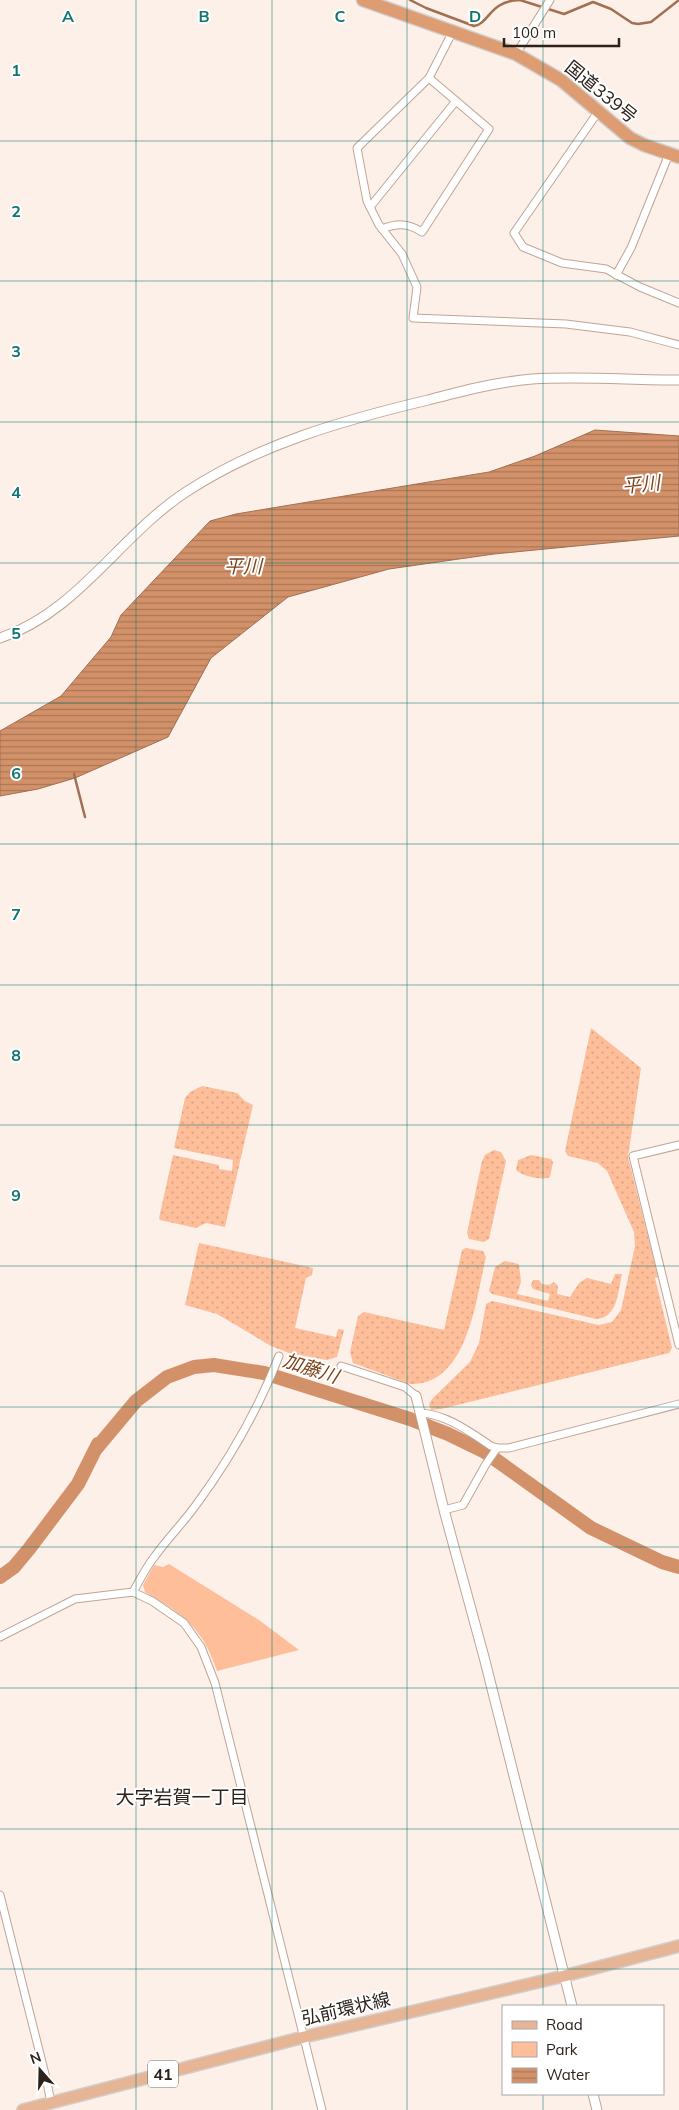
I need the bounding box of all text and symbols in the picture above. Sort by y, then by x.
text: A [62,6,74,26]
text: B [198,6,210,26]
text: C [335,6,346,26]
text: D [469,6,481,26]
scale bar [504,15,619,47]
text: 100 m [512,23,556,42]
street label: 国道339号 [561,55,642,128]
text: 1 [11,60,21,80]
text: 2 [11,201,21,221]
text: 3 [11,341,21,361]
water label: 平川 [621,470,663,498]
text: 4 [11,482,21,502]
water label: 平川 [224,554,264,578]
text: 5 [11,623,21,643]
text: 6 [11,763,21,783]
text: 7 [11,904,21,924]
text: 8 [11,1045,21,1065]
text: 9 [11,1185,21,1205]
water label: 加藤川 [280,1348,344,1389]
district label: 大字岩賀一丁目 [115,1785,249,1809]
street label: 弘前環状線 [299,1987,392,2030]
legend [502,2005,664,2095]
text: Road [546,2015,583,2034]
text: Park [546,2040,578,2059]
north arrow [15,2045,65,2095]
text: N [28,2048,44,2068]
road number: 41 [148,2060,178,2088]
text: Water [546,2065,590,2084]

